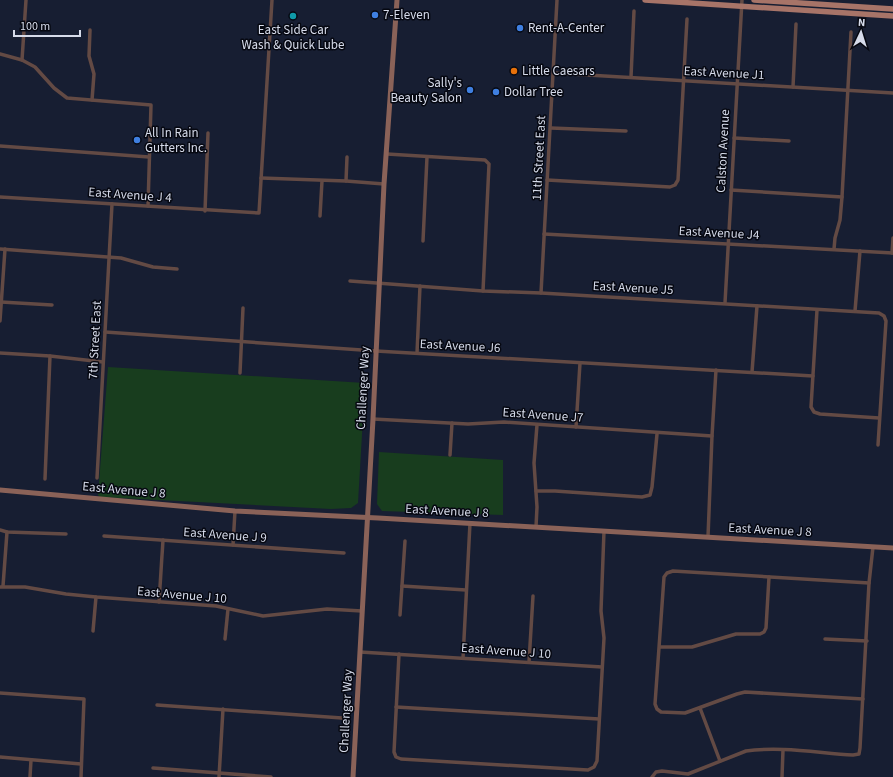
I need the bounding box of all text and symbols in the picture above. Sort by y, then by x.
place label: 7-Eleven [383,6,430,24]
marker: 7-Eleven [370,10,380,20]
marker: East Side Car Wash & Quick Lube [288,11,298,21]
scale bar [14,12,80,38]
north arrow [841,12,881,52]
text: N [857,15,866,30]
text: 100 m [20,18,50,35]
place label: Rent-A-Center [528,19,605,37]
place label: East Side Car Wash & Quick Lube [242,21,344,54]
marker: Rent-A-Center [515,23,525,33]
place label: Little Caesars [522,62,595,80]
street label: East Avenue J1 [683,62,765,84]
marker: Little Caesars [509,66,519,76]
place label: Sally's Beauty Salon [390,74,463,107]
place label: Dollar Tree [504,83,563,101]
marker: Sally's Beauty Salon [465,85,475,95]
marker: Dollar Tree [491,87,501,97]
street label: Calston Avenue [712,109,734,193]
street label: 11th Street East [528,114,550,201]
place label: All In Rain Gutters Inc. [145,124,207,157]
marker: All In Rain Gutters Inc. [132,135,142,145]
street label: East Avenue J 4 [88,183,173,207]
street label: East Avenue J4 [678,222,760,244]
street label: East Avenue J5 [592,277,674,299]
street label: 7th Street East [84,300,106,380]
street label: East Avenue J6 [419,335,501,357]
street label: Challenger Way [352,346,374,430]
street label: East Avenue J7 [502,403,584,427]
street label: East Avenue J 8 [82,477,166,503]
street label: East Avenue J 8 [405,500,489,522]
street label: East Avenue J 8 [728,519,812,541]
street label: East Avenue J 9 [183,523,267,547]
street label: East Avenue J 10 [136,582,228,608]
street label: East Avenue J 10 [460,639,552,663]
street label: Challenger Way [335,669,357,753]

